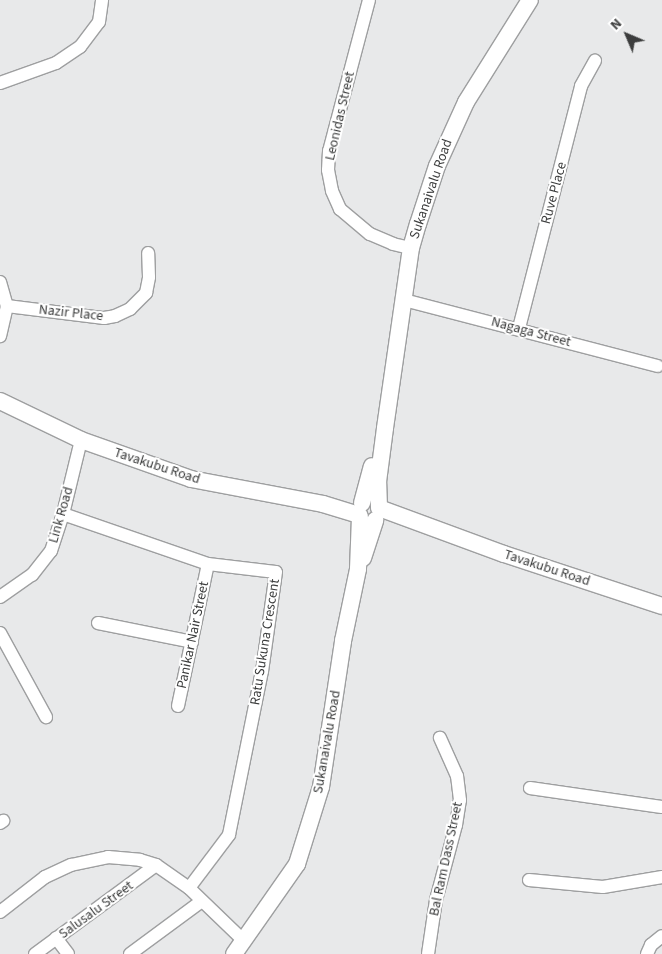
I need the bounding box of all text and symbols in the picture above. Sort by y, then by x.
north arrow [602,10,652,60]
text: N [606,14,627,35]
street label: Leonidas Street [322,70,358,162]
street label: Sukanaivalu Road [406,137,456,241]
street label: Ruve Place [538,160,570,226]
street label: Nazir Place [38,301,104,325]
street label: Nagaga Street [489,313,573,351]
street label: Tavakubu Road [112,444,202,488]
street label: Link Road [45,485,77,545]
street label: Tavakubu Road [502,546,592,590]
street label: Ratu Sukuna Crescent [247,578,283,706]
street label: Panikar Nair Street [173,580,213,690]
street label: Sukanaivalu Road [310,689,344,795]
street label: Bal Ram Dass Street [426,800,466,918]
street label: Salusalu Street [56,877,136,943]

